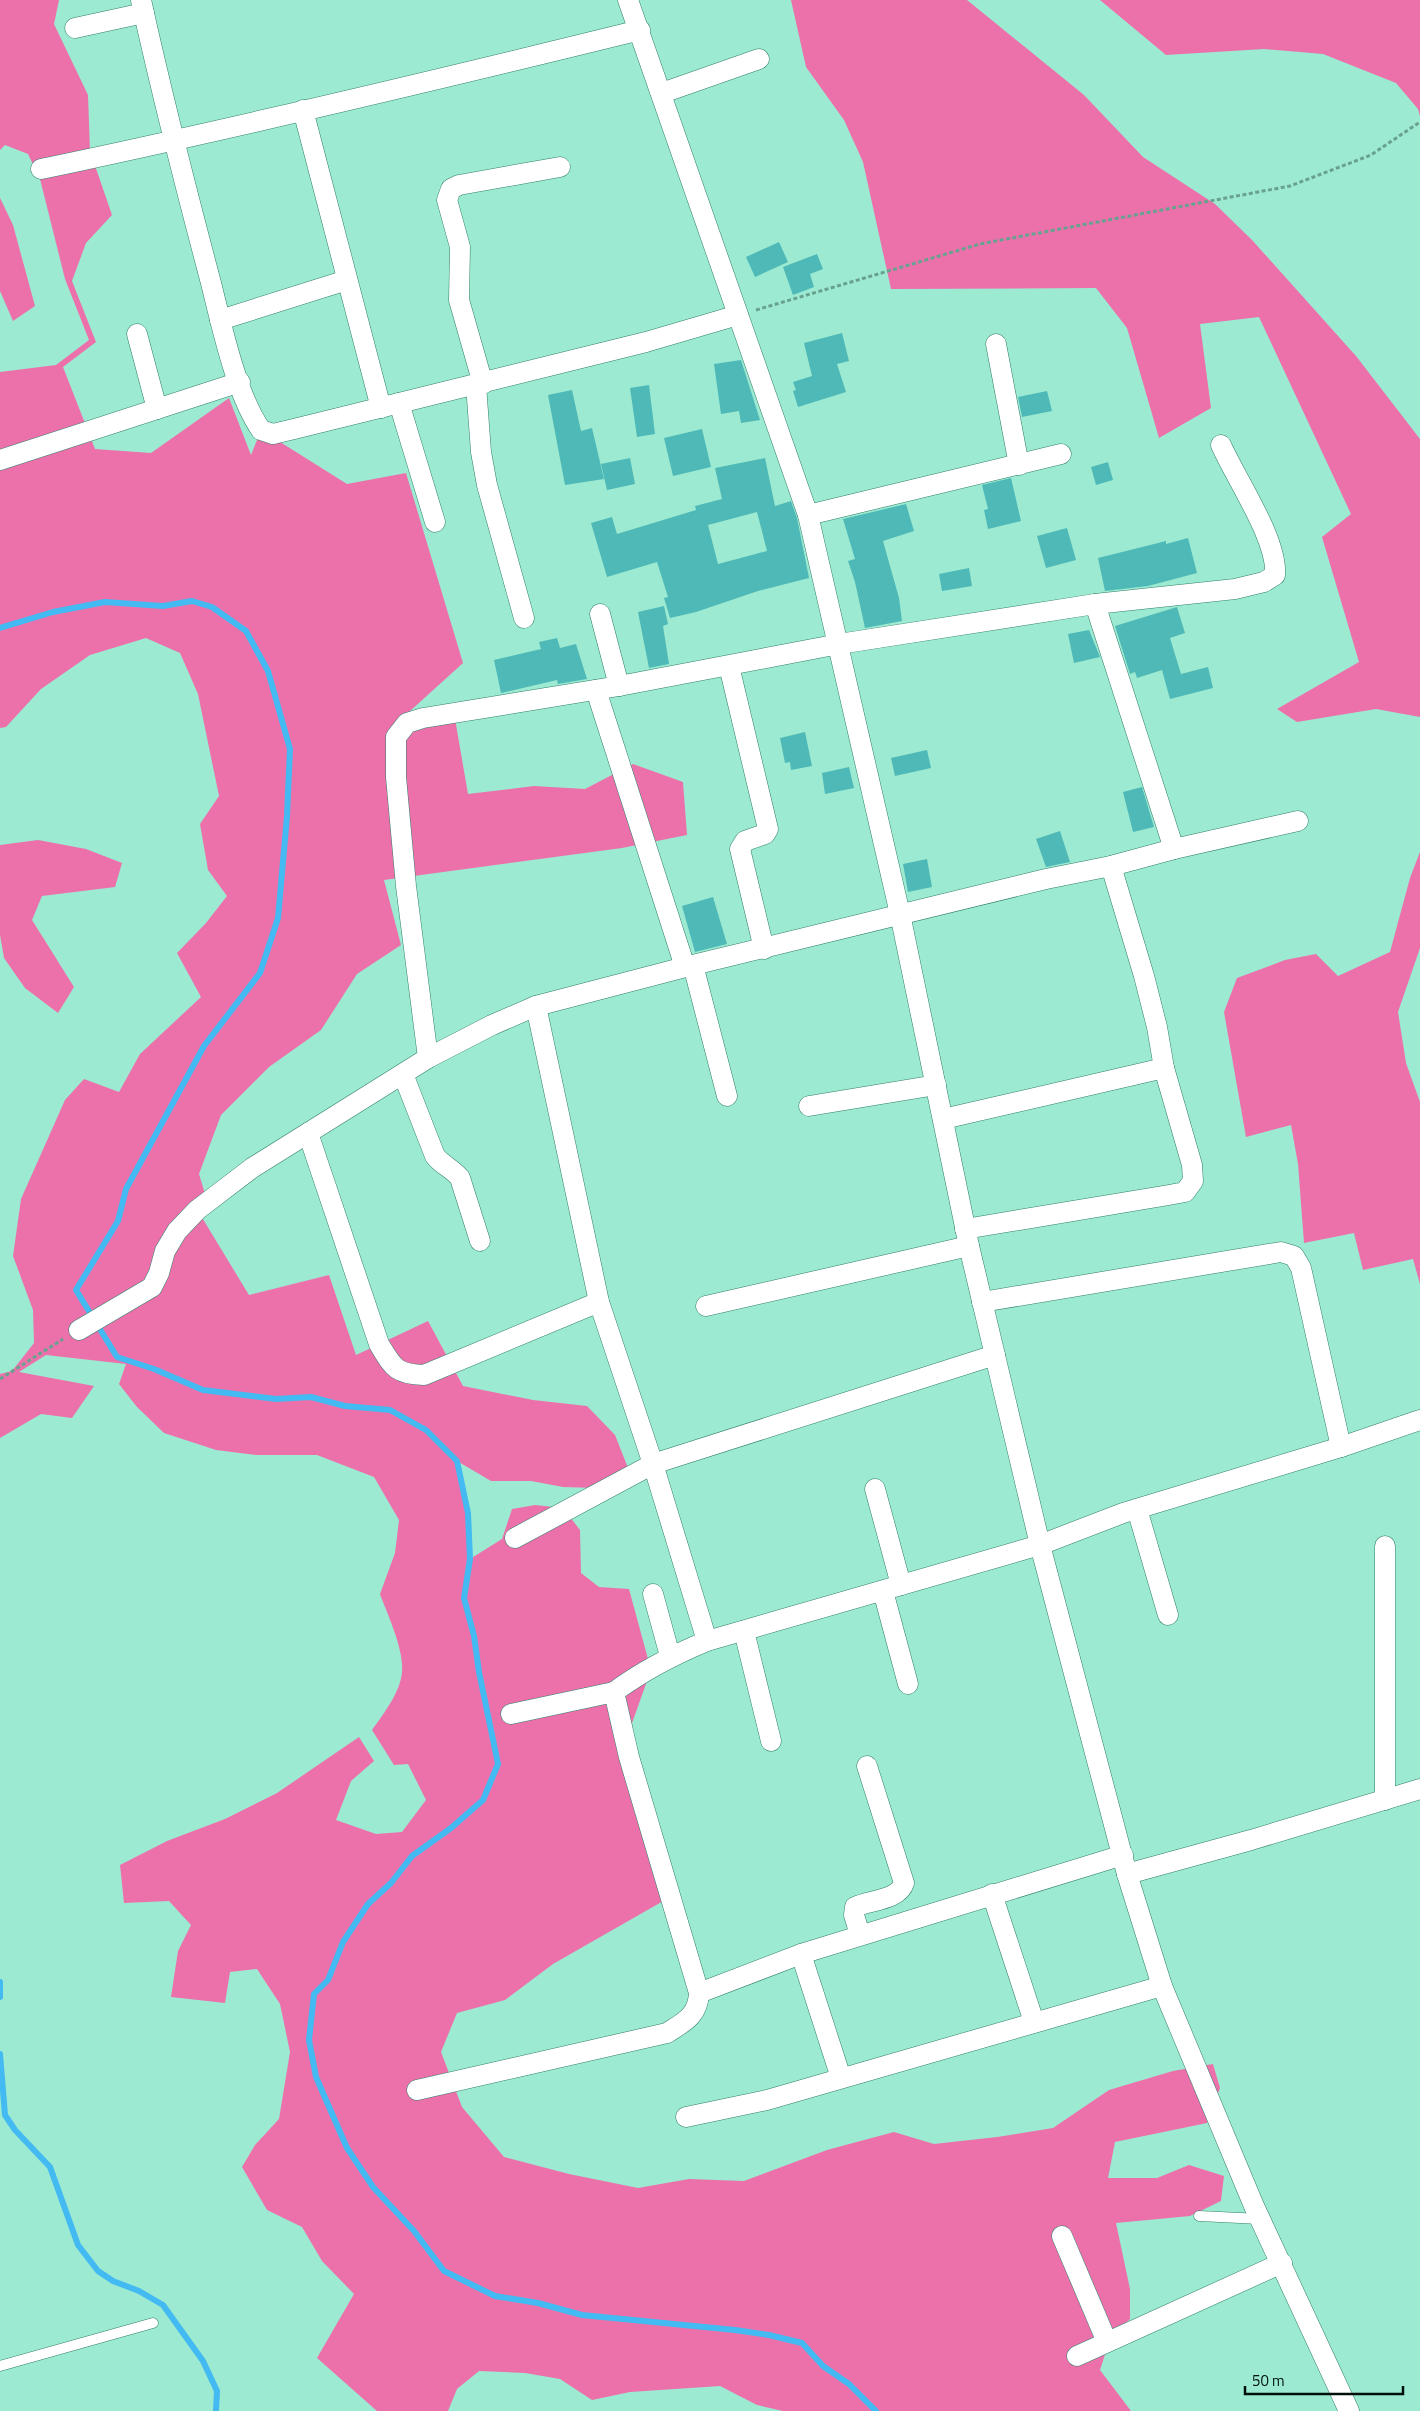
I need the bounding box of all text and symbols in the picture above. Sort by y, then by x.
scale bar [1245,2364,1402,2396]
text: 50 m [1252,2369,1285,2392]

